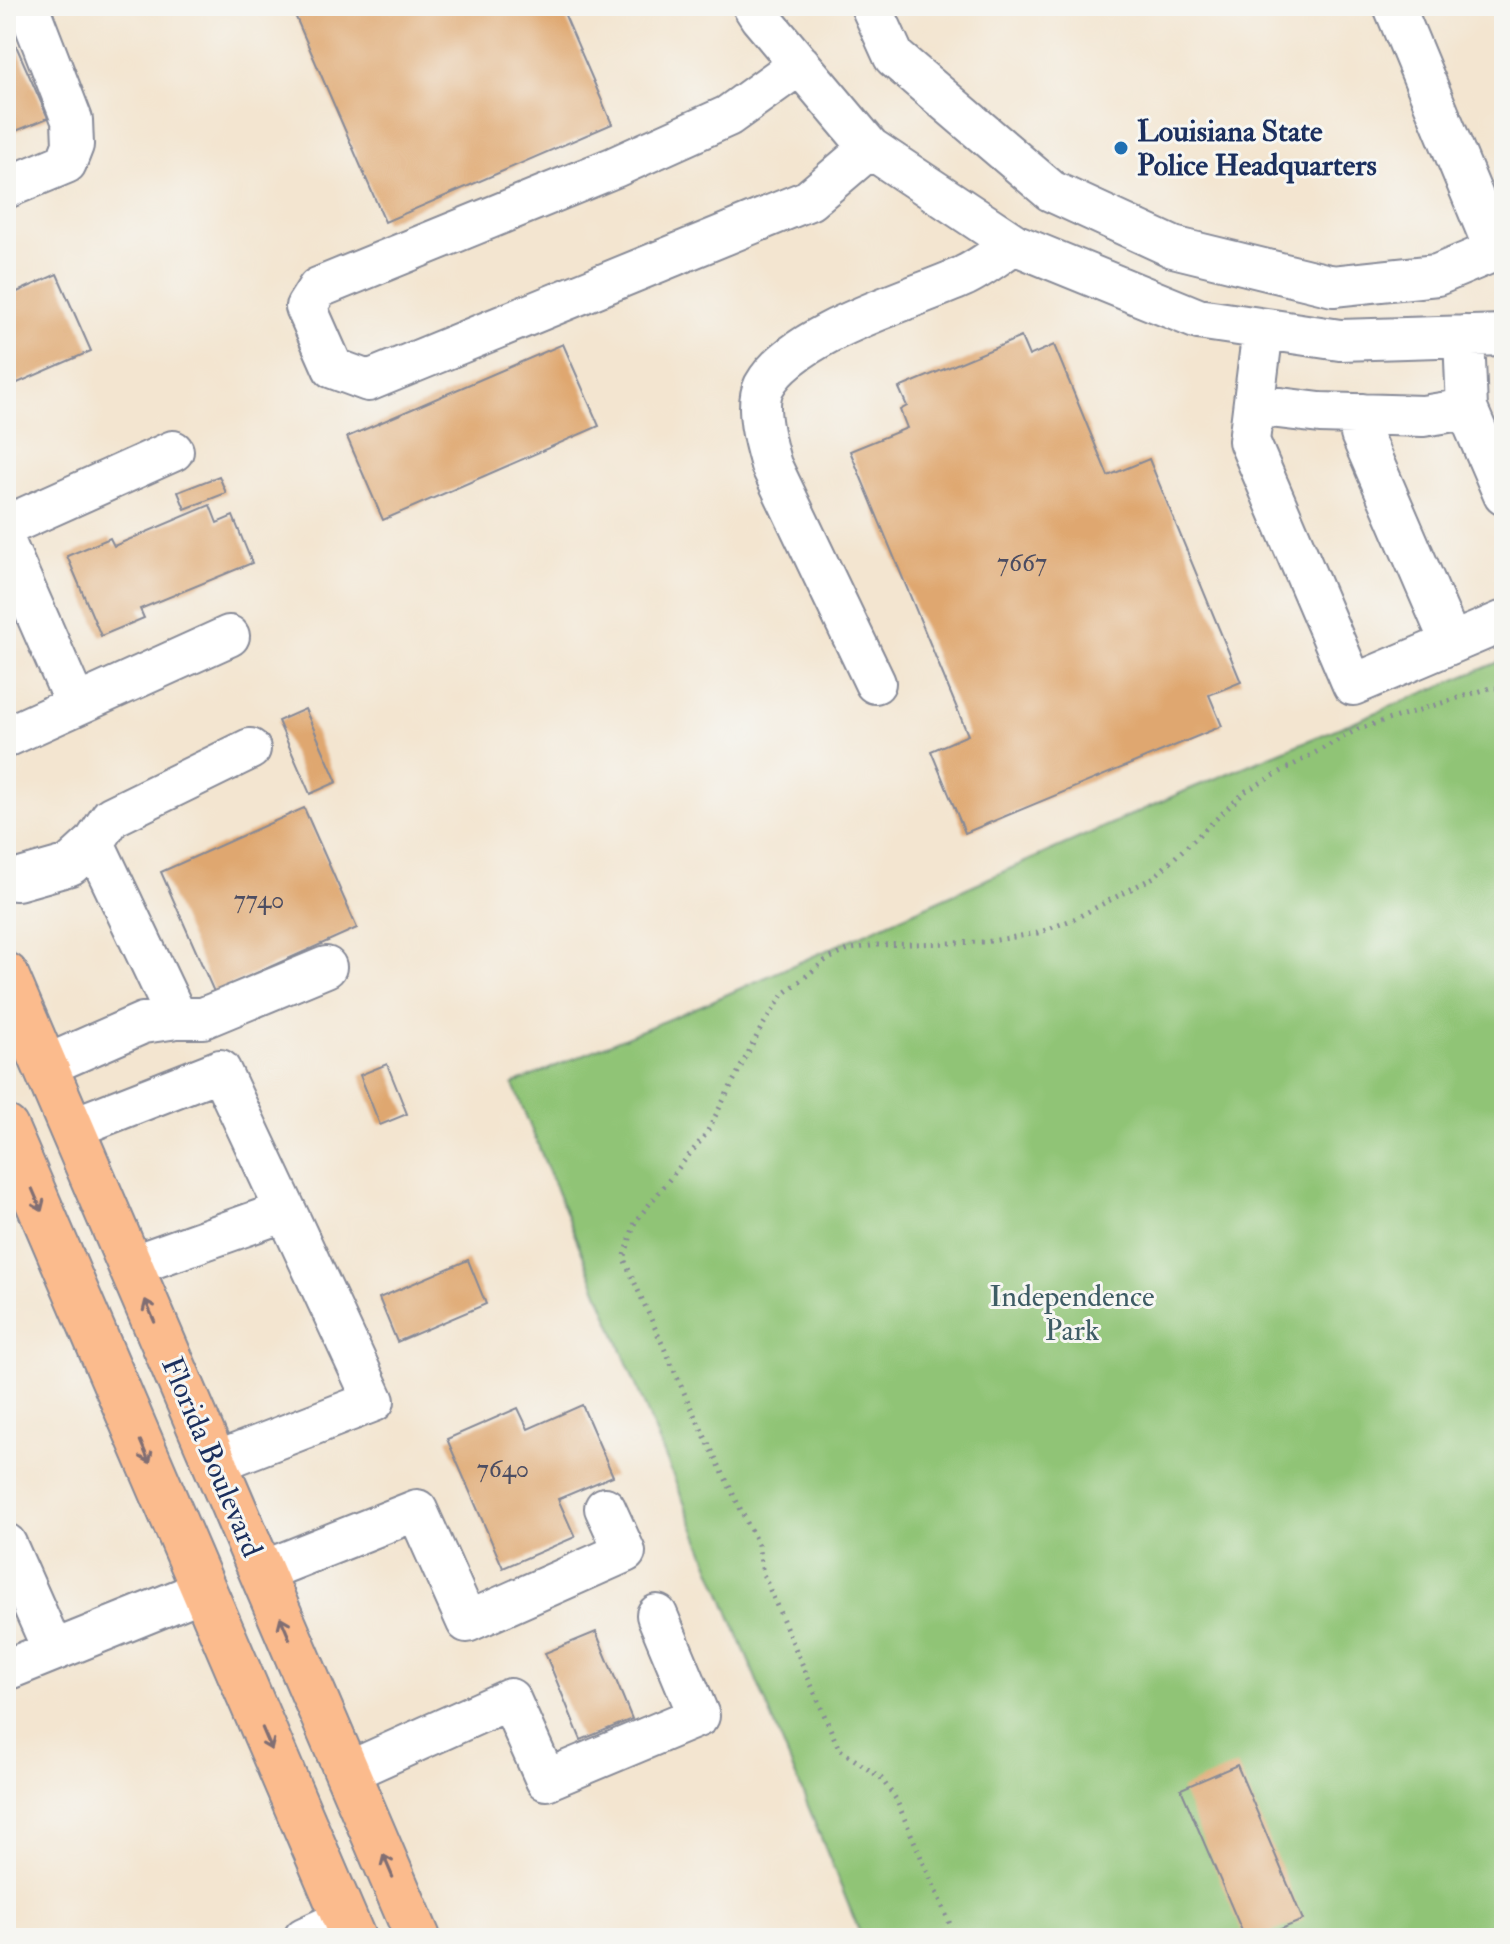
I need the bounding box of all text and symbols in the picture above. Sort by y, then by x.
place label: Louisiana State Police Headquarters [1137,113,1377,184]
marker: Louisiana State Police Headquarters [1112,139,1130,157]
house number: 7667 [997,547,1047,579]
house number: 7740 [234,884,284,916]
one-way arrow [30,1187,45,1212]
park label: Independence Park [989,1278,1155,1349]
one-way arrow [142,1299,157,1324]
street label: Florida Boulevard [153,1351,271,1563]
one-way arrow [138,1439,153,1464]
house number: 7640 [477,1453,529,1485]
one-way arrow [276,1616,291,1640]
one-way arrow [261,1726,276,1751]
one-way arrow [379,1854,394,1879]

